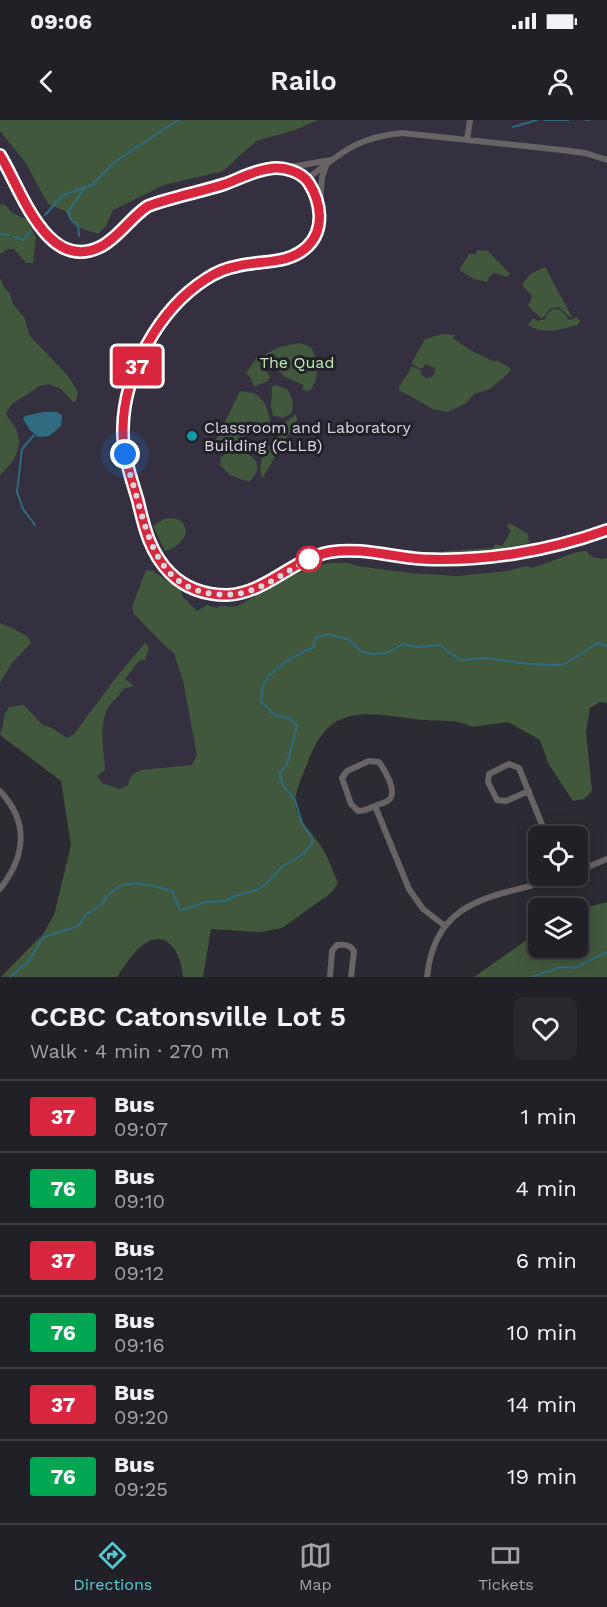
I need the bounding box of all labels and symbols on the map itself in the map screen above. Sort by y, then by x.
line badge: 37 [110,346,164,386]
park label: The Quad [260,353,334,372]
place label: Classroom and Laboratory Building (CLLB) [204,418,412,455]
marker: Classroom and Laboratory Building (CLLB) [185,429,199,443]
your location [110,439,140,469]
unlabelled marker [296,546,322,572]

